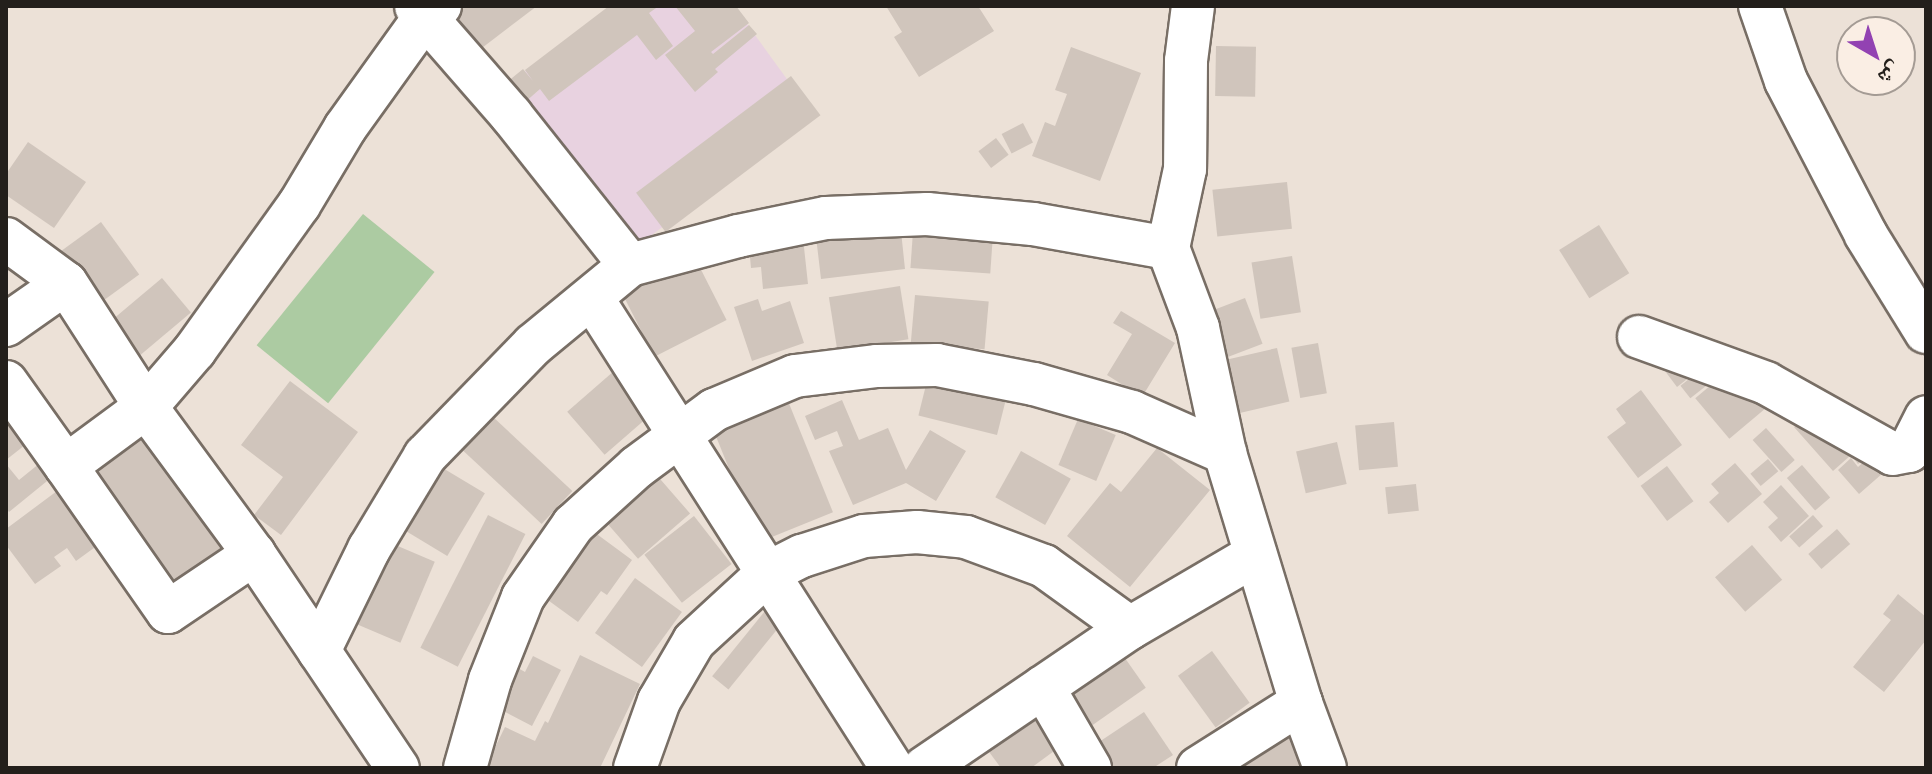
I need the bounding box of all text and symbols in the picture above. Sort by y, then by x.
north arrow [1836,16,1916,96]
text: ش [1873,56,1907,91]

